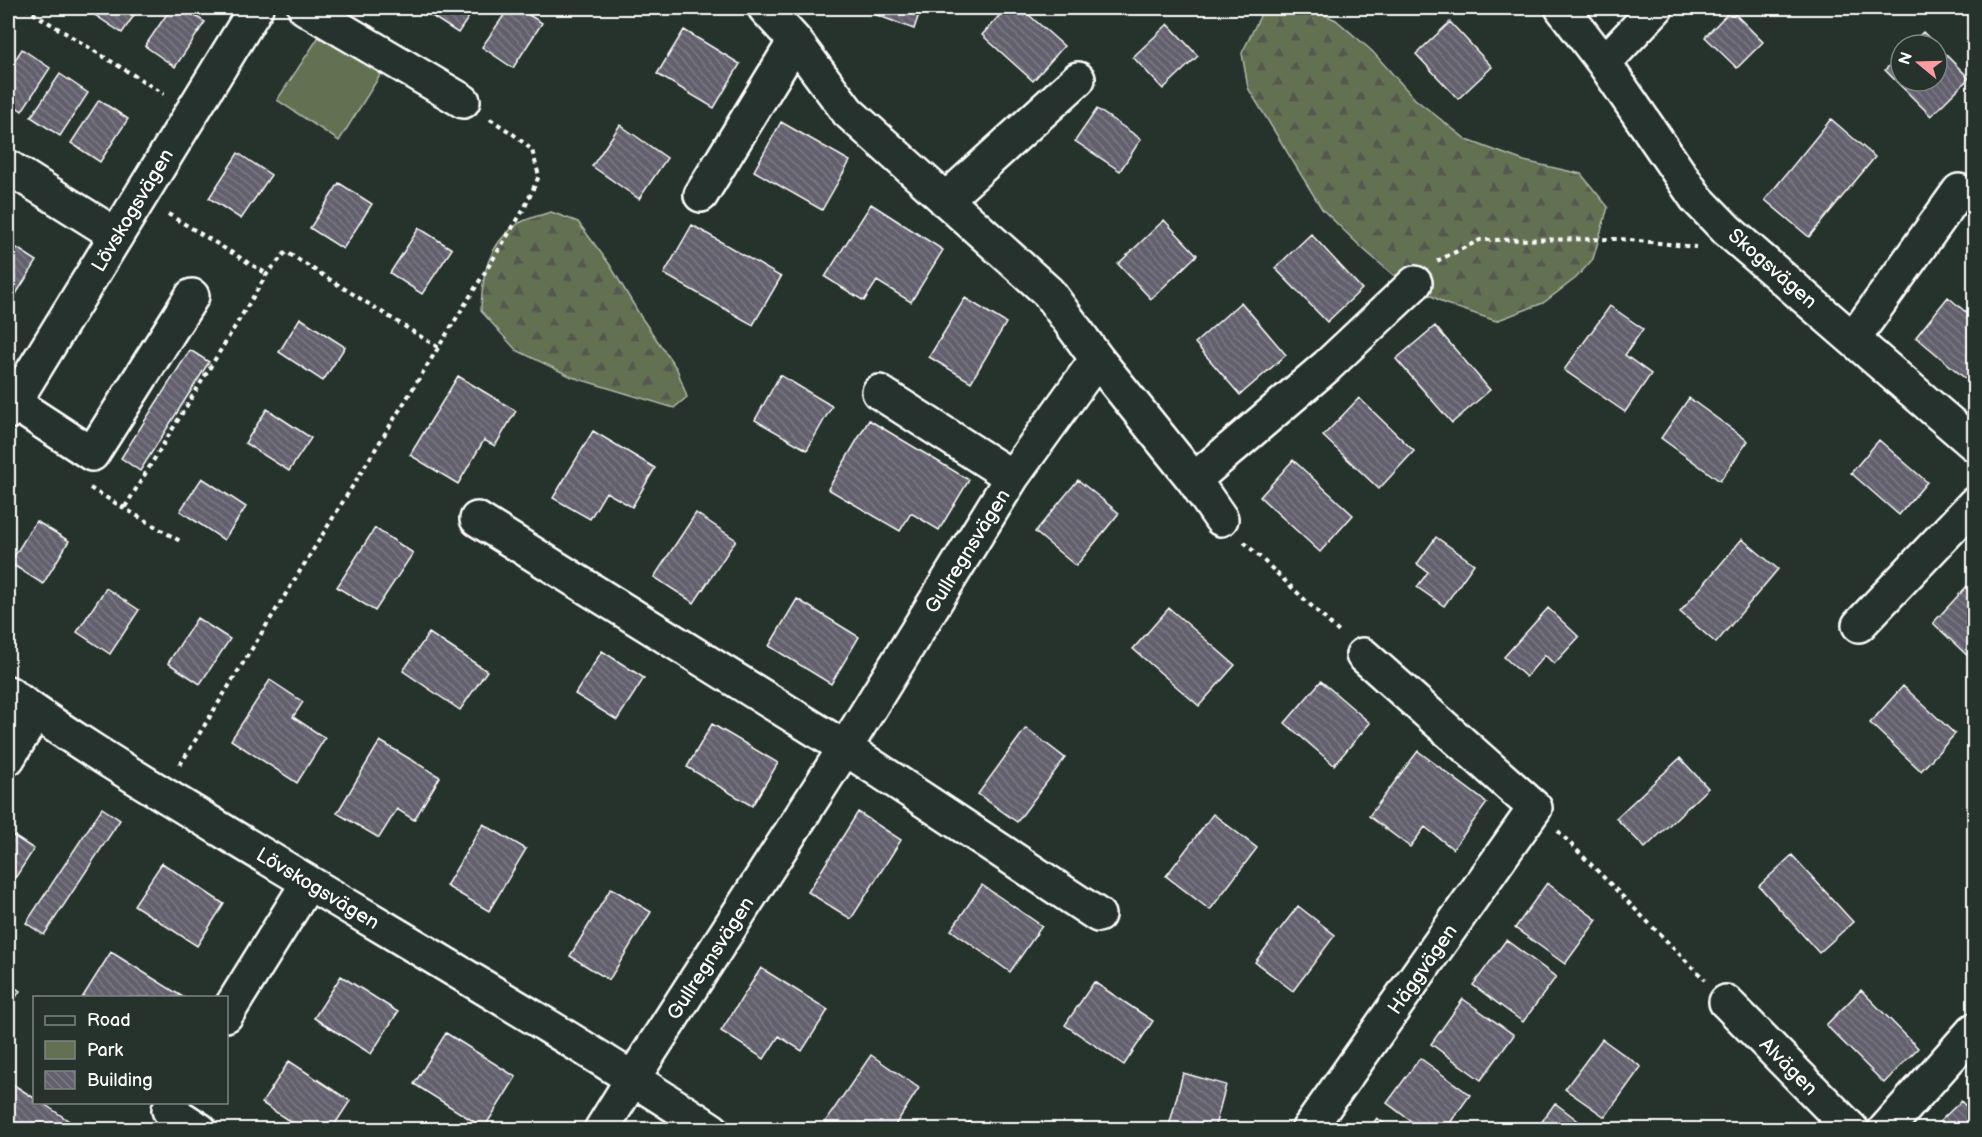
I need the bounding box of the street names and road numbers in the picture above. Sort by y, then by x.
street label: Lövskogsvägen [87,145,179,276]
street label: Skogsvägen [1723,224,1822,314]
street label: Gullregnsvägen [920,485,1016,618]
street label: Lövskogsvägen [252,843,383,935]
street label: Gullregnsvägen [662,893,760,1025]
street label: Häggvägen [1383,920,1463,1019]
street label: Alvägen [1754,1033,1822,1101]

